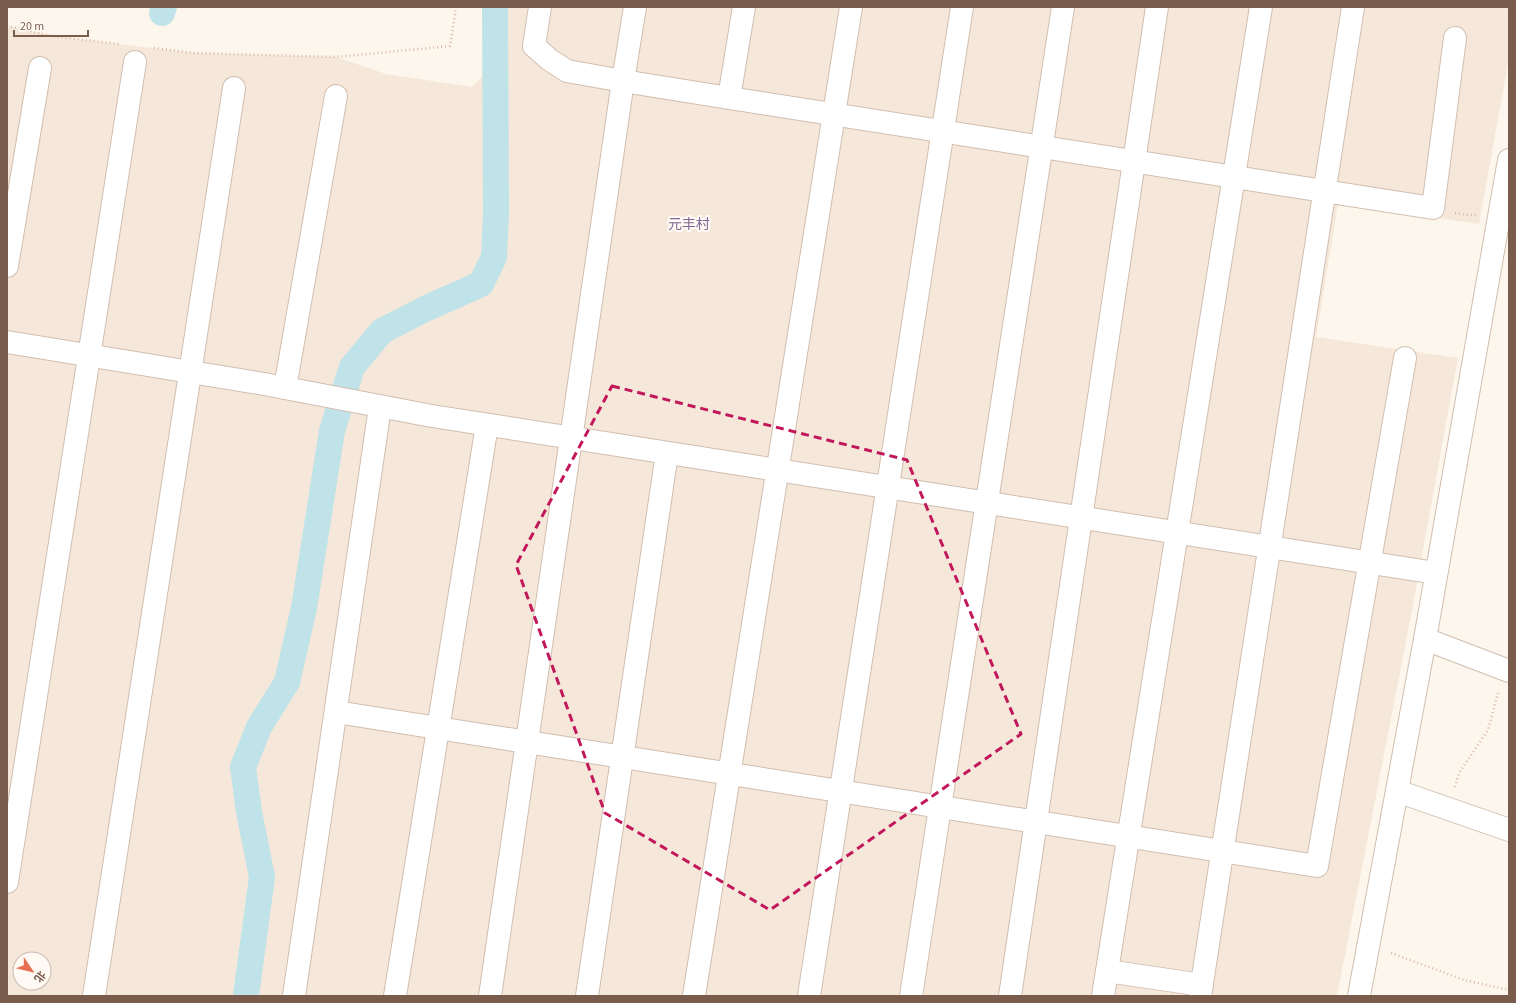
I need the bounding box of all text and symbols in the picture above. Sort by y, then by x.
scale bar [14,12,88,38]
text: 20 m [20,18,44,35]
district label: 元丰村 [668,215,710,235]
north arrow [12,951,52,991]
text: 北 [30,968,49,985]

